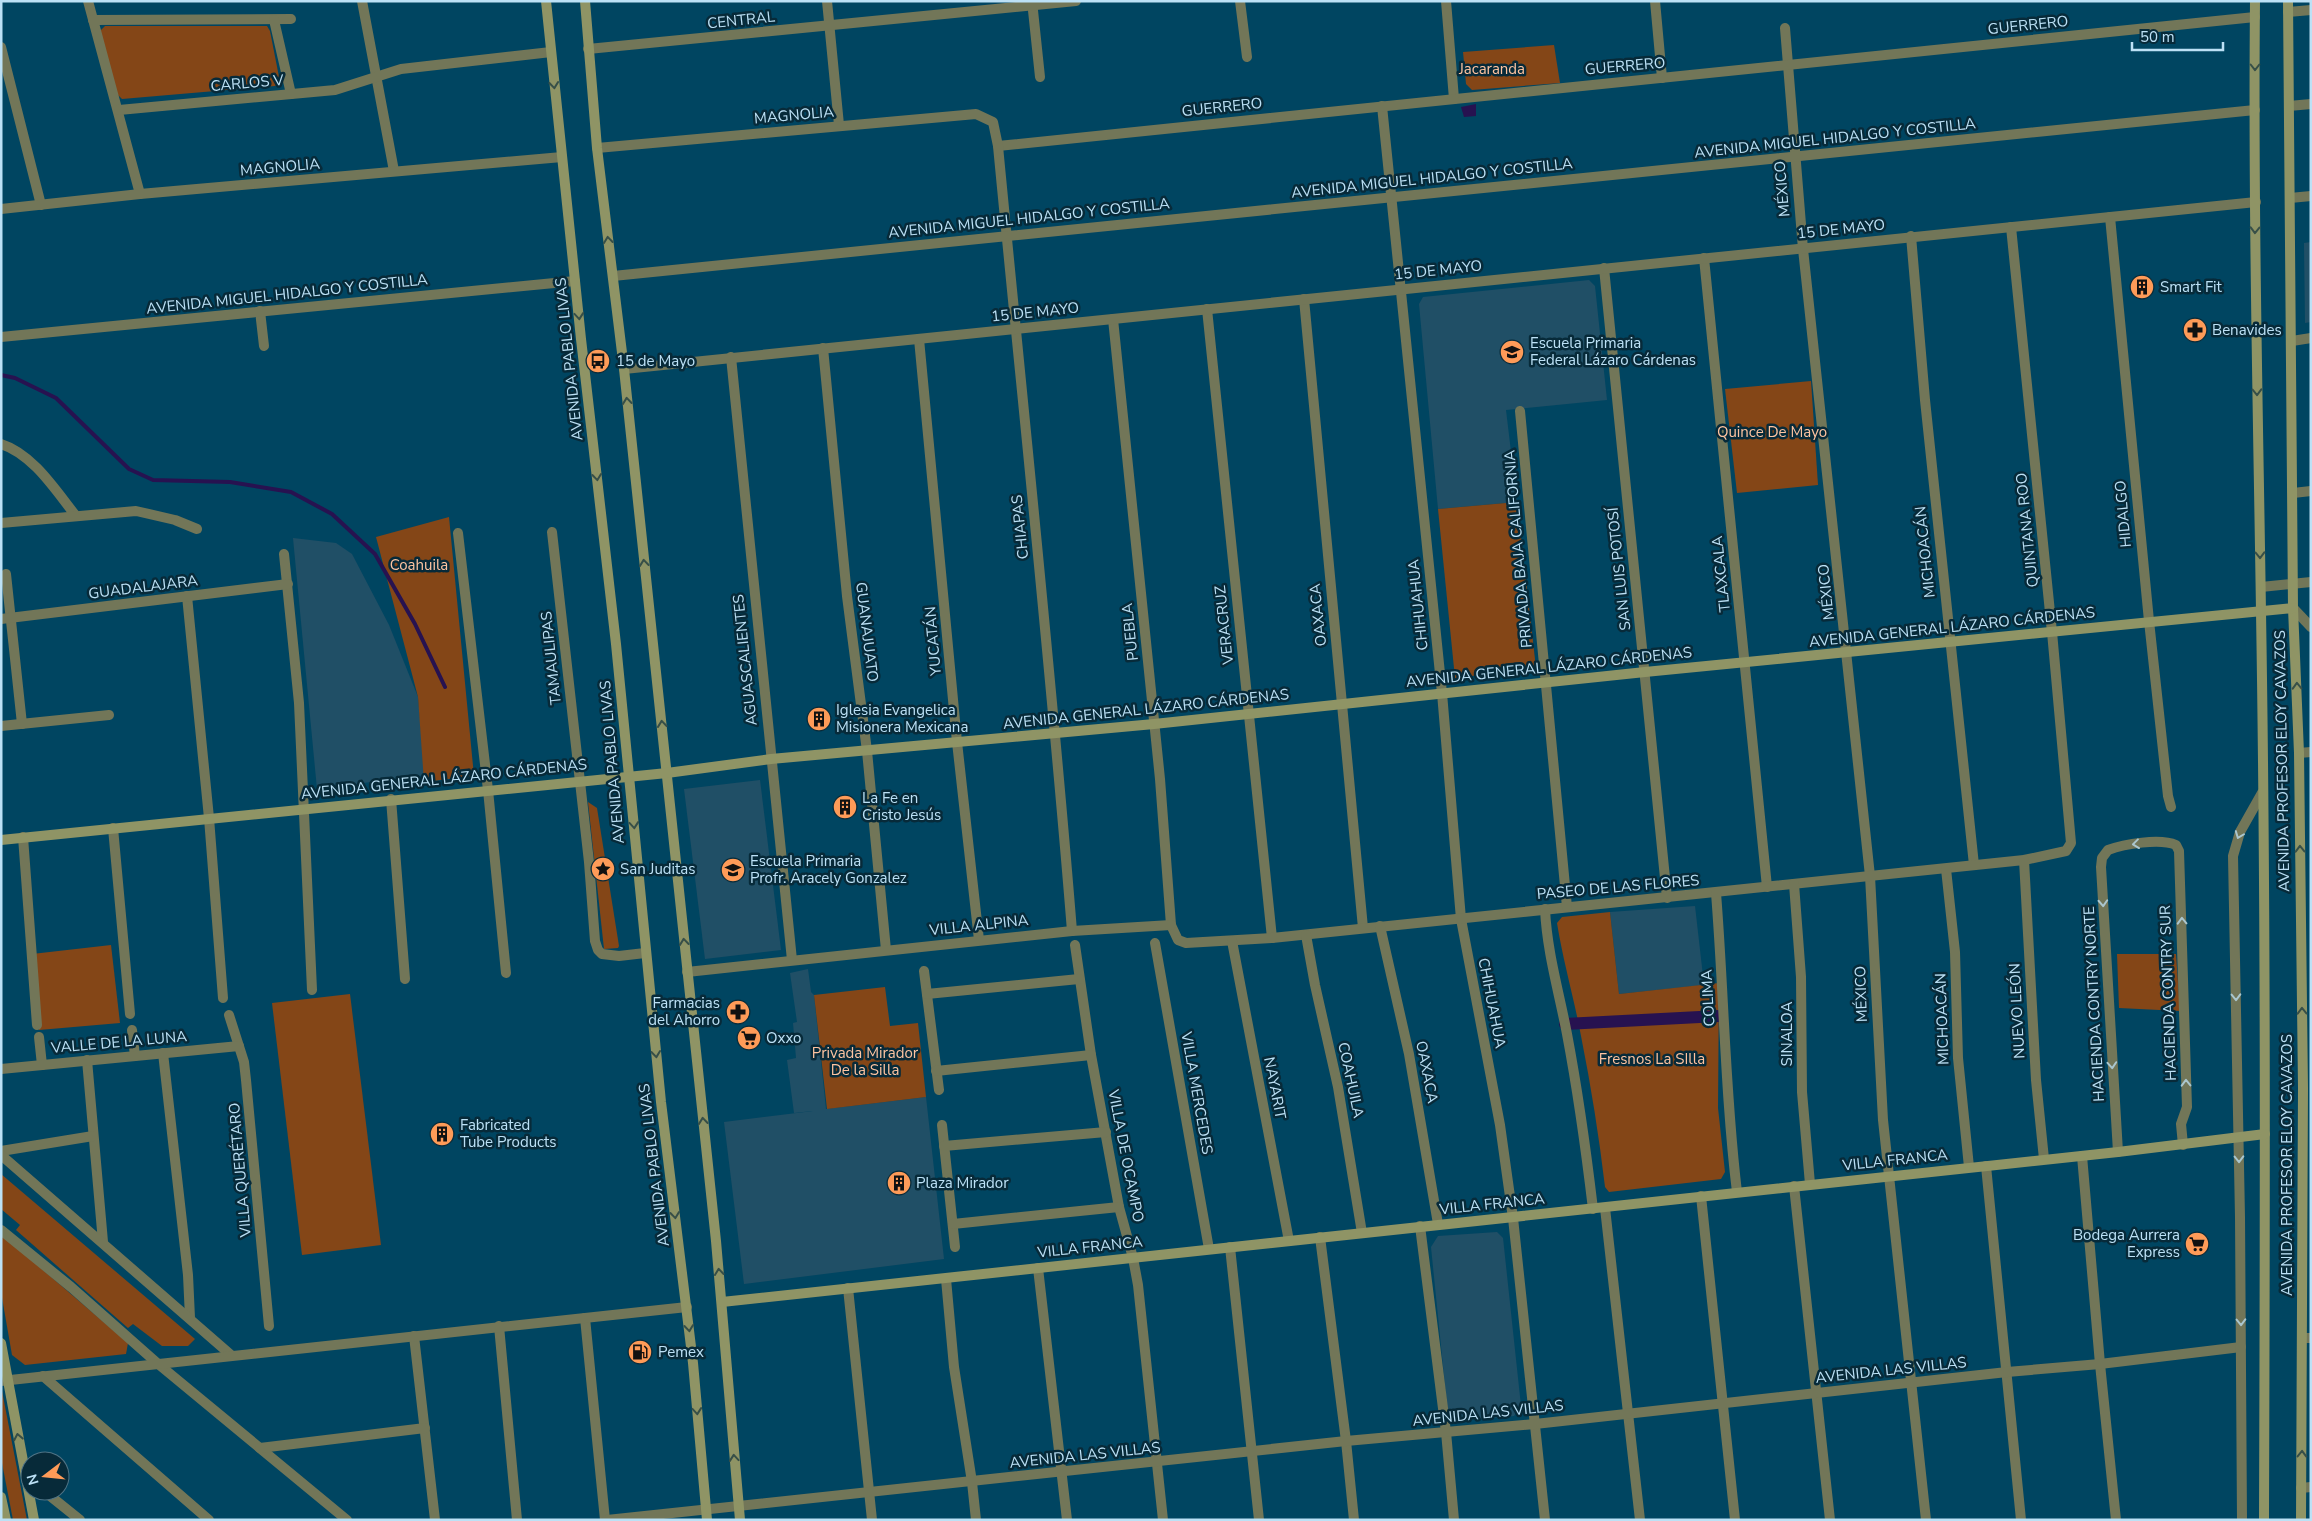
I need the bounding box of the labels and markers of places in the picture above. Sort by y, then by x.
building icon: Smart Fit [2129,274,2155,300]
place label: Smart Fit [2160,277,2223,297]
pharmacy icon: Benavides [2182,317,2208,343]
place label: Benavides [2212,320,2282,340]
place label: Escuela Primaria Federal Lázaro Cárdenas [1530,333,1696,370]
school or university icon: Escuela Primaria Federal Lázaro Cárdenas [1499,339,1525,365]
bus stop icon: 15 de Mayo [585,348,611,374]
place label: 15 de Mayo [616,351,695,371]
place label: Iglesia Evangelica Misionera Mexicana [836,700,968,737]
building icon: Iglesia Evangelica Misionera Mexicana [806,706,832,732]
place label: La Fe en Cristo Jesús [862,788,941,825]
building icon: La Fe en Cristo Jesús [832,794,858,820]
place label: Escuela Primaria Profr. Aracely Gonzalez [750,851,907,888]
place icon: San Juditas [590,856,616,882]
school or university icon: Escuela Primaria Profr. Aracely Gonzalez [720,857,746,883]
place label: San Juditas [620,859,695,879]
place label: Farmacias del Ahorro [648,993,720,1030]
pharmacy icon: Farmacias del Ahorro [725,999,751,1025]
supermarket icon: Oxxo [736,1025,762,1051]
place label: Oxxo [766,1028,801,1048]
place label: Fabricated Tube Products [460,1115,556,1152]
building icon: Fabricated Tube Products [429,1121,455,1147]
building icon: Plaza Mirador [886,1170,912,1196]
place label: Plaza Mirador [916,1173,1009,1193]
place label: Bodega Aurrera Express [2073,1225,2180,1262]
supermarket icon: Bodega Aurrera Express [2184,1231,2210,1257]
fuel station icon: Pemex [627,1339,653,1365]
place label: Pemex [658,1342,704,1362]

